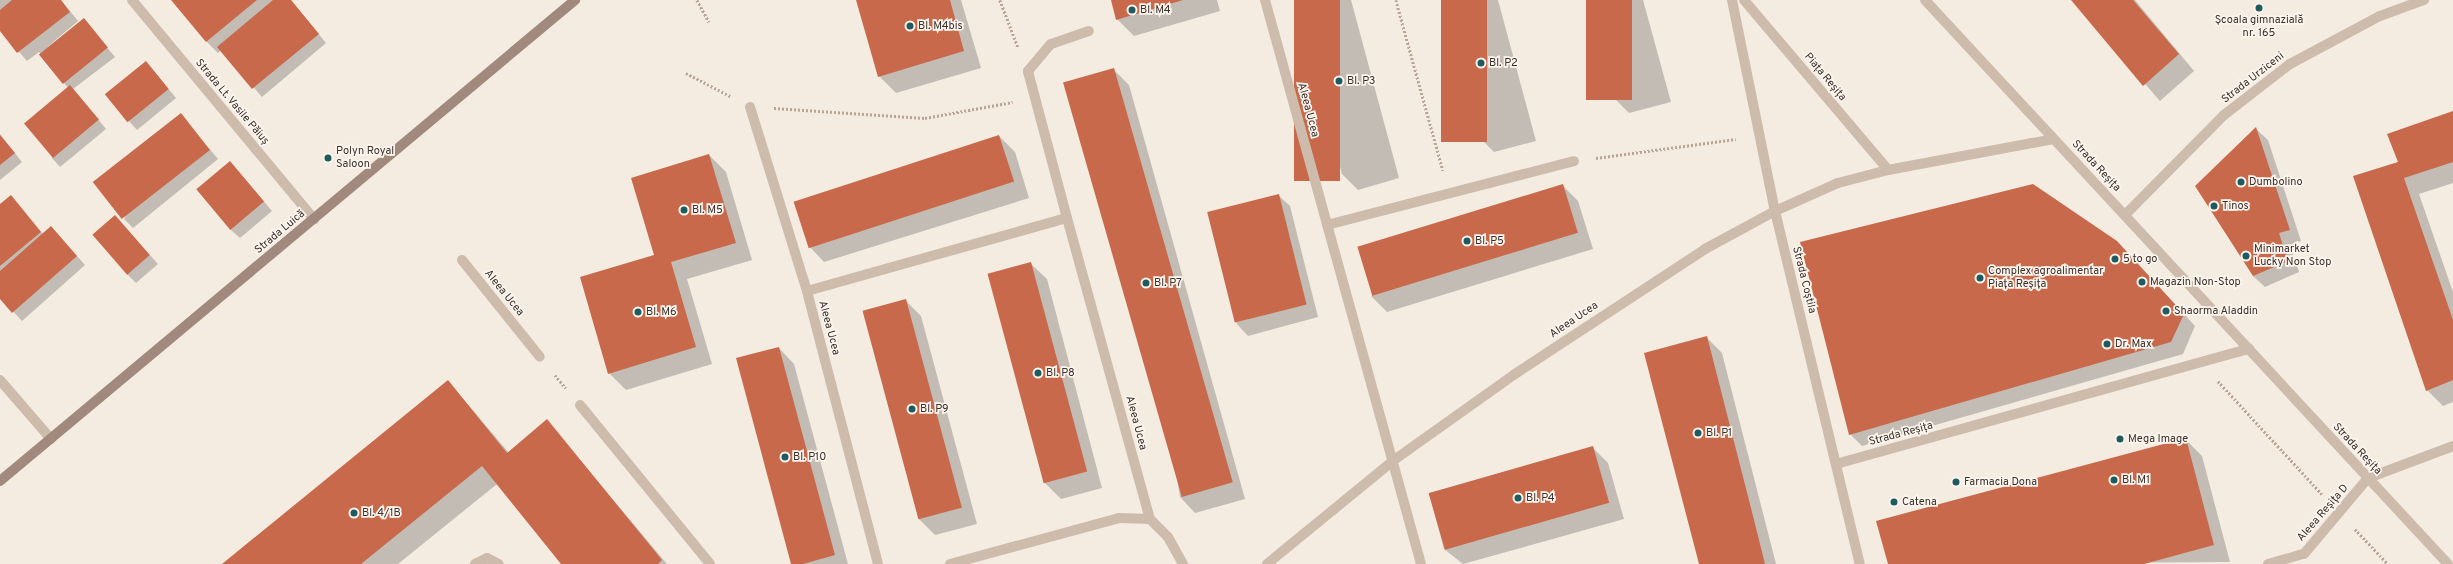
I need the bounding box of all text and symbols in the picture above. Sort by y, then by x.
place label: Bl. M4 [1140,3,1171,17]
marker: Școala gimnazială nr. 165 [2254,3,2264,13]
marker: Bl. M4 [1127,5,1137,15]
place label: Școala gimnazială nr. 165 [2215,14,2303,40]
place label: Bl. M4bis [918,19,963,33]
marker: Bl. M4bis [905,21,915,31]
street label: Piața Reșița [1801,50,1849,104]
street label: Strada Urziceni [2219,50,2287,106]
street label: Strada Lt. Vasile Păiuș [192,56,272,148]
place label: Bl. P2 [1489,56,1518,70]
marker: Bl. P2 [1476,58,1486,68]
place label: Bl. P3 [1347,74,1375,88]
marker: Bl. P3 [1334,76,1344,86]
street label: Aleea Ucea [1294,81,1322,139]
street label: Strada Reșița [2069,138,2123,194]
place label: Polyn Royal Saloon [336,145,394,171]
marker: Polyn Royal Saloon [323,153,333,163]
place label: Dumbolino [2249,175,2303,189]
marker: Dumbolino [2236,177,2246,187]
place label: Tinos [2222,199,2249,213]
marker: Tinos [2209,201,2219,211]
place label: Bl. M5 [692,203,723,217]
marker: Bl. M5 [679,205,689,215]
street label: Strada Luică [252,207,308,257]
place label: Bl. P5 [1475,234,1504,248]
marker: Bl. P5 [1462,236,1472,246]
place label: Minimarket Lucky Non Stop [2254,243,2331,269]
street label: Strada Coștila [1789,245,1819,315]
marker: Minimarket Lucky Non Stop [2241,251,2251,261]
place label: 5 to go [2123,252,2157,266]
marker: 5 to go [2110,254,2120,264]
place label: Complex agroalimentar Piața Reșița [1988,265,2103,291]
street label: Aleea Ucea [481,267,527,319]
marker: Complex agroalimentar Piața Reșița [1975,273,1985,283]
place label: Magazin Non-Stop [2150,275,2241,289]
place label: Bl. P7 [1154,276,1182,290]
marker: Magazin Non-Stop [2137,277,2147,287]
marker: Bl. P7 [1141,278,1151,288]
street label: Aleea Ucea [815,299,843,357]
street label: Aleea Ucea [1547,299,1601,341]
place label: Shaorma Aladdin [2174,304,2258,318]
place label: Bl. M6 [646,305,677,319]
marker: Shaorma Aladdin [2161,306,2171,316]
marker: Bl. M6 [633,307,643,317]
place label: Dr. Max [2115,337,2152,351]
marker: Dr. Max [2102,339,2112,349]
place label: Bl. P8 [1046,366,1075,380]
marker: Bl. P8 [1033,368,1043,378]
street label: Aleea Ucea [1122,394,1150,452]
place label: Bl. P9 [920,402,949,416]
marker: Bl. P9 [907,404,917,414]
street label: Strada Reșița [1868,419,1934,449]
street label: Strada Reșița [2330,421,2384,477]
place label: Bl. P1 [1706,426,1732,440]
marker: Bl. P1 [1693,428,1703,438]
place label: Mega Image [2128,432,2188,446]
marker: Mega Image [2115,434,2125,444]
place label: Bl. P10 [793,450,826,464]
marker: Bl. P10 [780,452,790,462]
place label: Bl. M1 [2122,473,2150,487]
place label: Farmacia Dona [1964,475,2037,489]
marker: Bl. M1 [2109,475,2119,485]
marker: Farmacia Dona [1951,477,1961,487]
street label: Aleea Reșița D [2295,482,2351,544]
place label: Bl. P4 [1526,491,1555,505]
marker: Bl. P4 [1513,493,1523,503]
place label: Catena [1902,495,1937,509]
marker: Catena [1889,497,1899,507]
place label: Bl. 4/1B [362,506,401,520]
marker: Bl. 4/1B [349,508,359,518]

